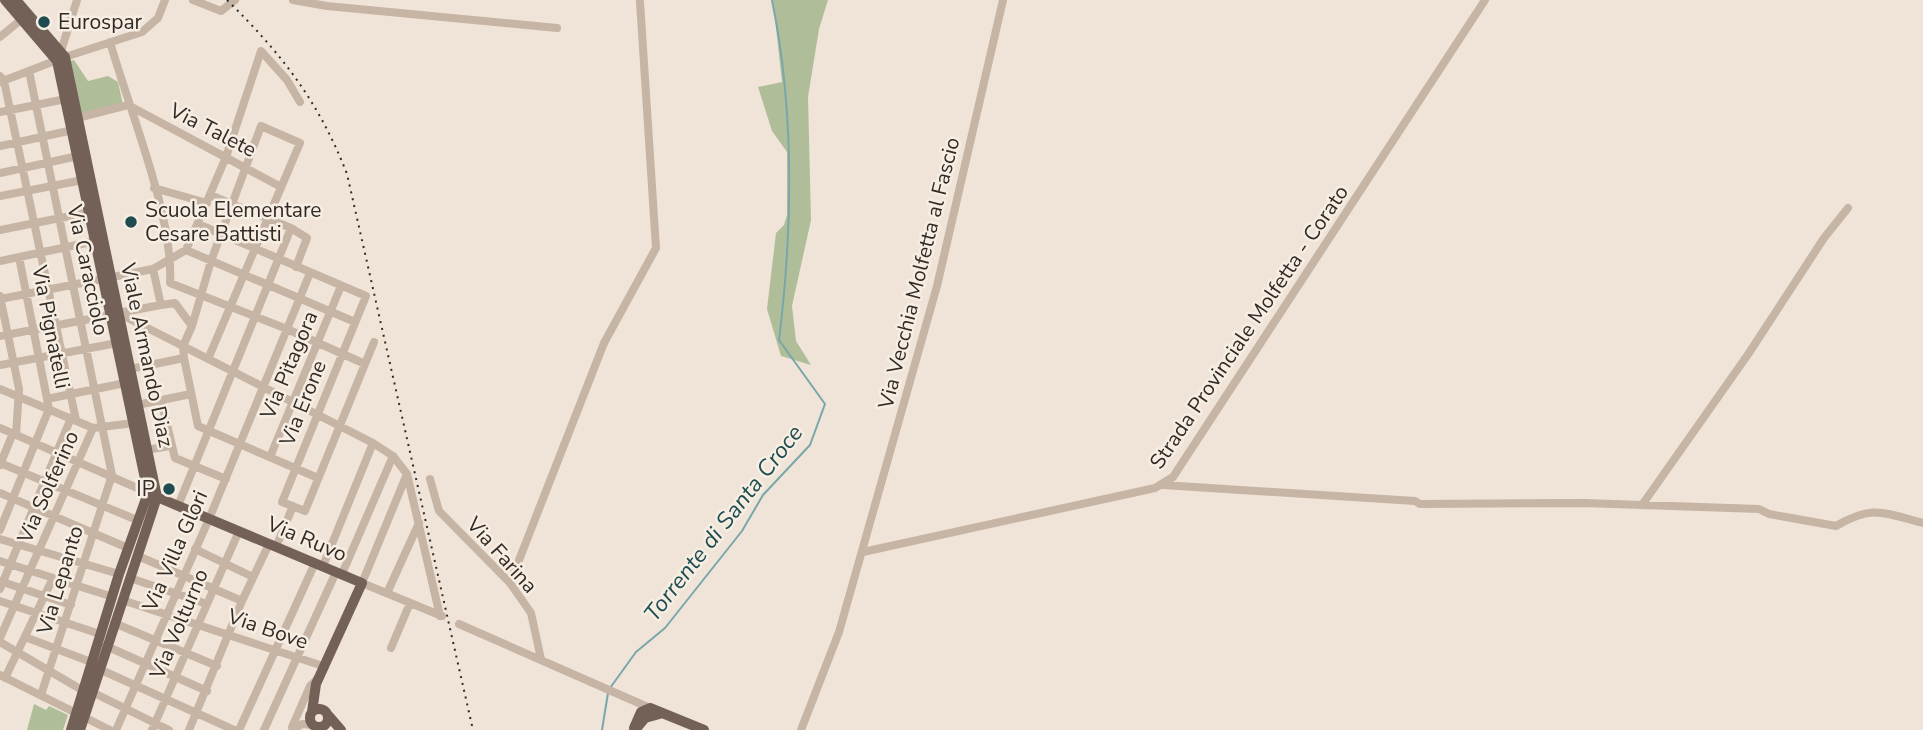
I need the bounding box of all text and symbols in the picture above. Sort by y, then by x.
place label: Eurospar [58,8,143,36]
marker: Eurospar [36,14,52,30]
street label: Via Talete [164,96,261,164]
street label: Via Vecchia Molfetta al Fascio [871,134,966,413]
street label: Strada Provinciale Molfetta - Corato [1143,180,1355,474]
place label: Scuola Elementare Cesare Battisti [145,196,321,248]
street label: Via Caracciolo [60,201,116,338]
marker: Scuola Elementare Cesare Battisti [123,214,139,230]
street label: Viale Armando Diaz [114,259,180,450]
street label: Via Pignatelli [25,262,77,391]
street label: Via Pitagora [253,307,324,424]
street label: Via Erone [273,356,333,451]
water label: Torrente di Santa Croce [637,418,810,628]
street label: Via Solferino [10,426,85,549]
place label: IP [136,475,155,503]
marker: IP [161,481,177,497]
street label: Via Villa Glori [135,486,214,617]
street label: Via Ruvo [262,509,351,568]
street label: Via Farina [460,510,544,599]
street label: Via Lepanto [30,522,90,639]
street label: Via Volturno [143,565,215,684]
street label: Via Bove [223,602,312,656]

